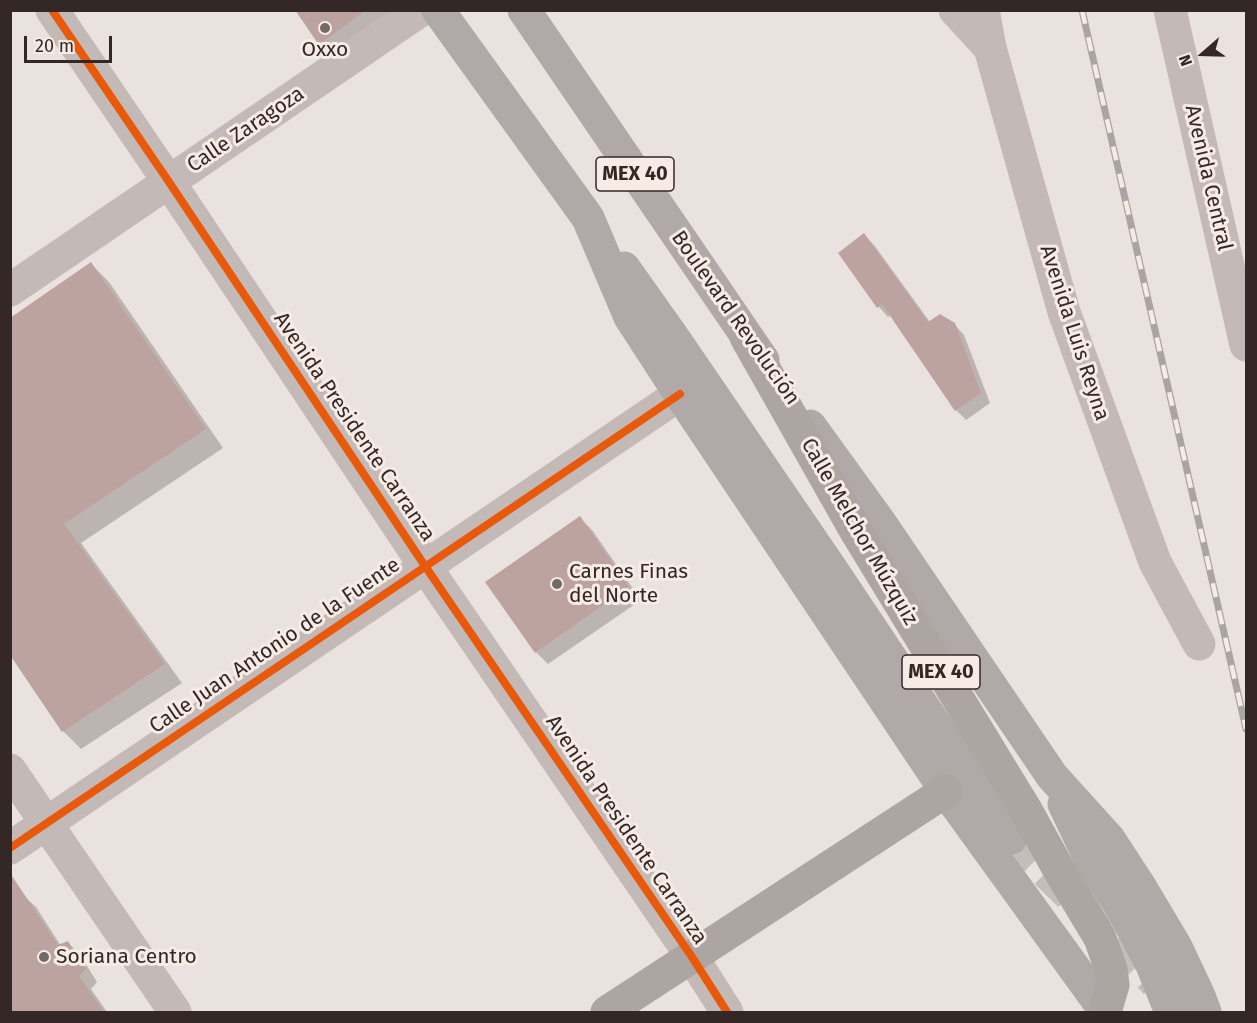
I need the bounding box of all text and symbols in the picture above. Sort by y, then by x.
marker: Oxxo [318,21,332,35]
scale bar [27,24,116,62]
north arrow [1173,24,1233,84]
text: 20 m [35,35,74,57]
place label: Oxxo [302,37,348,63]
text: N [1175,52,1196,69]
street label: Calle Zaragoza [183,82,309,178]
street label: Avenida Central [1179,103,1237,253]
road number: MEX 40 [596,157,674,191]
street label: Boulevard Revolución [665,226,805,410]
street label: Avenida Luis Reyna [1034,242,1114,424]
street label: Avenida Presidente Carranza [268,308,440,546]
street label: Calle Melchor Múzquiz [795,434,923,630]
street label: Calle Juan Antonio de la Fuente [145,553,405,739]
place label: Carnes Finas del Norte [569,559,688,609]
marker: Carnes Finas del Norte [550,577,564,591]
road number: MEX 40 [902,655,980,689]
street label: Avenida Presidente Carranza [540,711,712,949]
place label: Soriana Centro [56,944,197,970]
marker: Soriana Centro [37,950,51,964]

